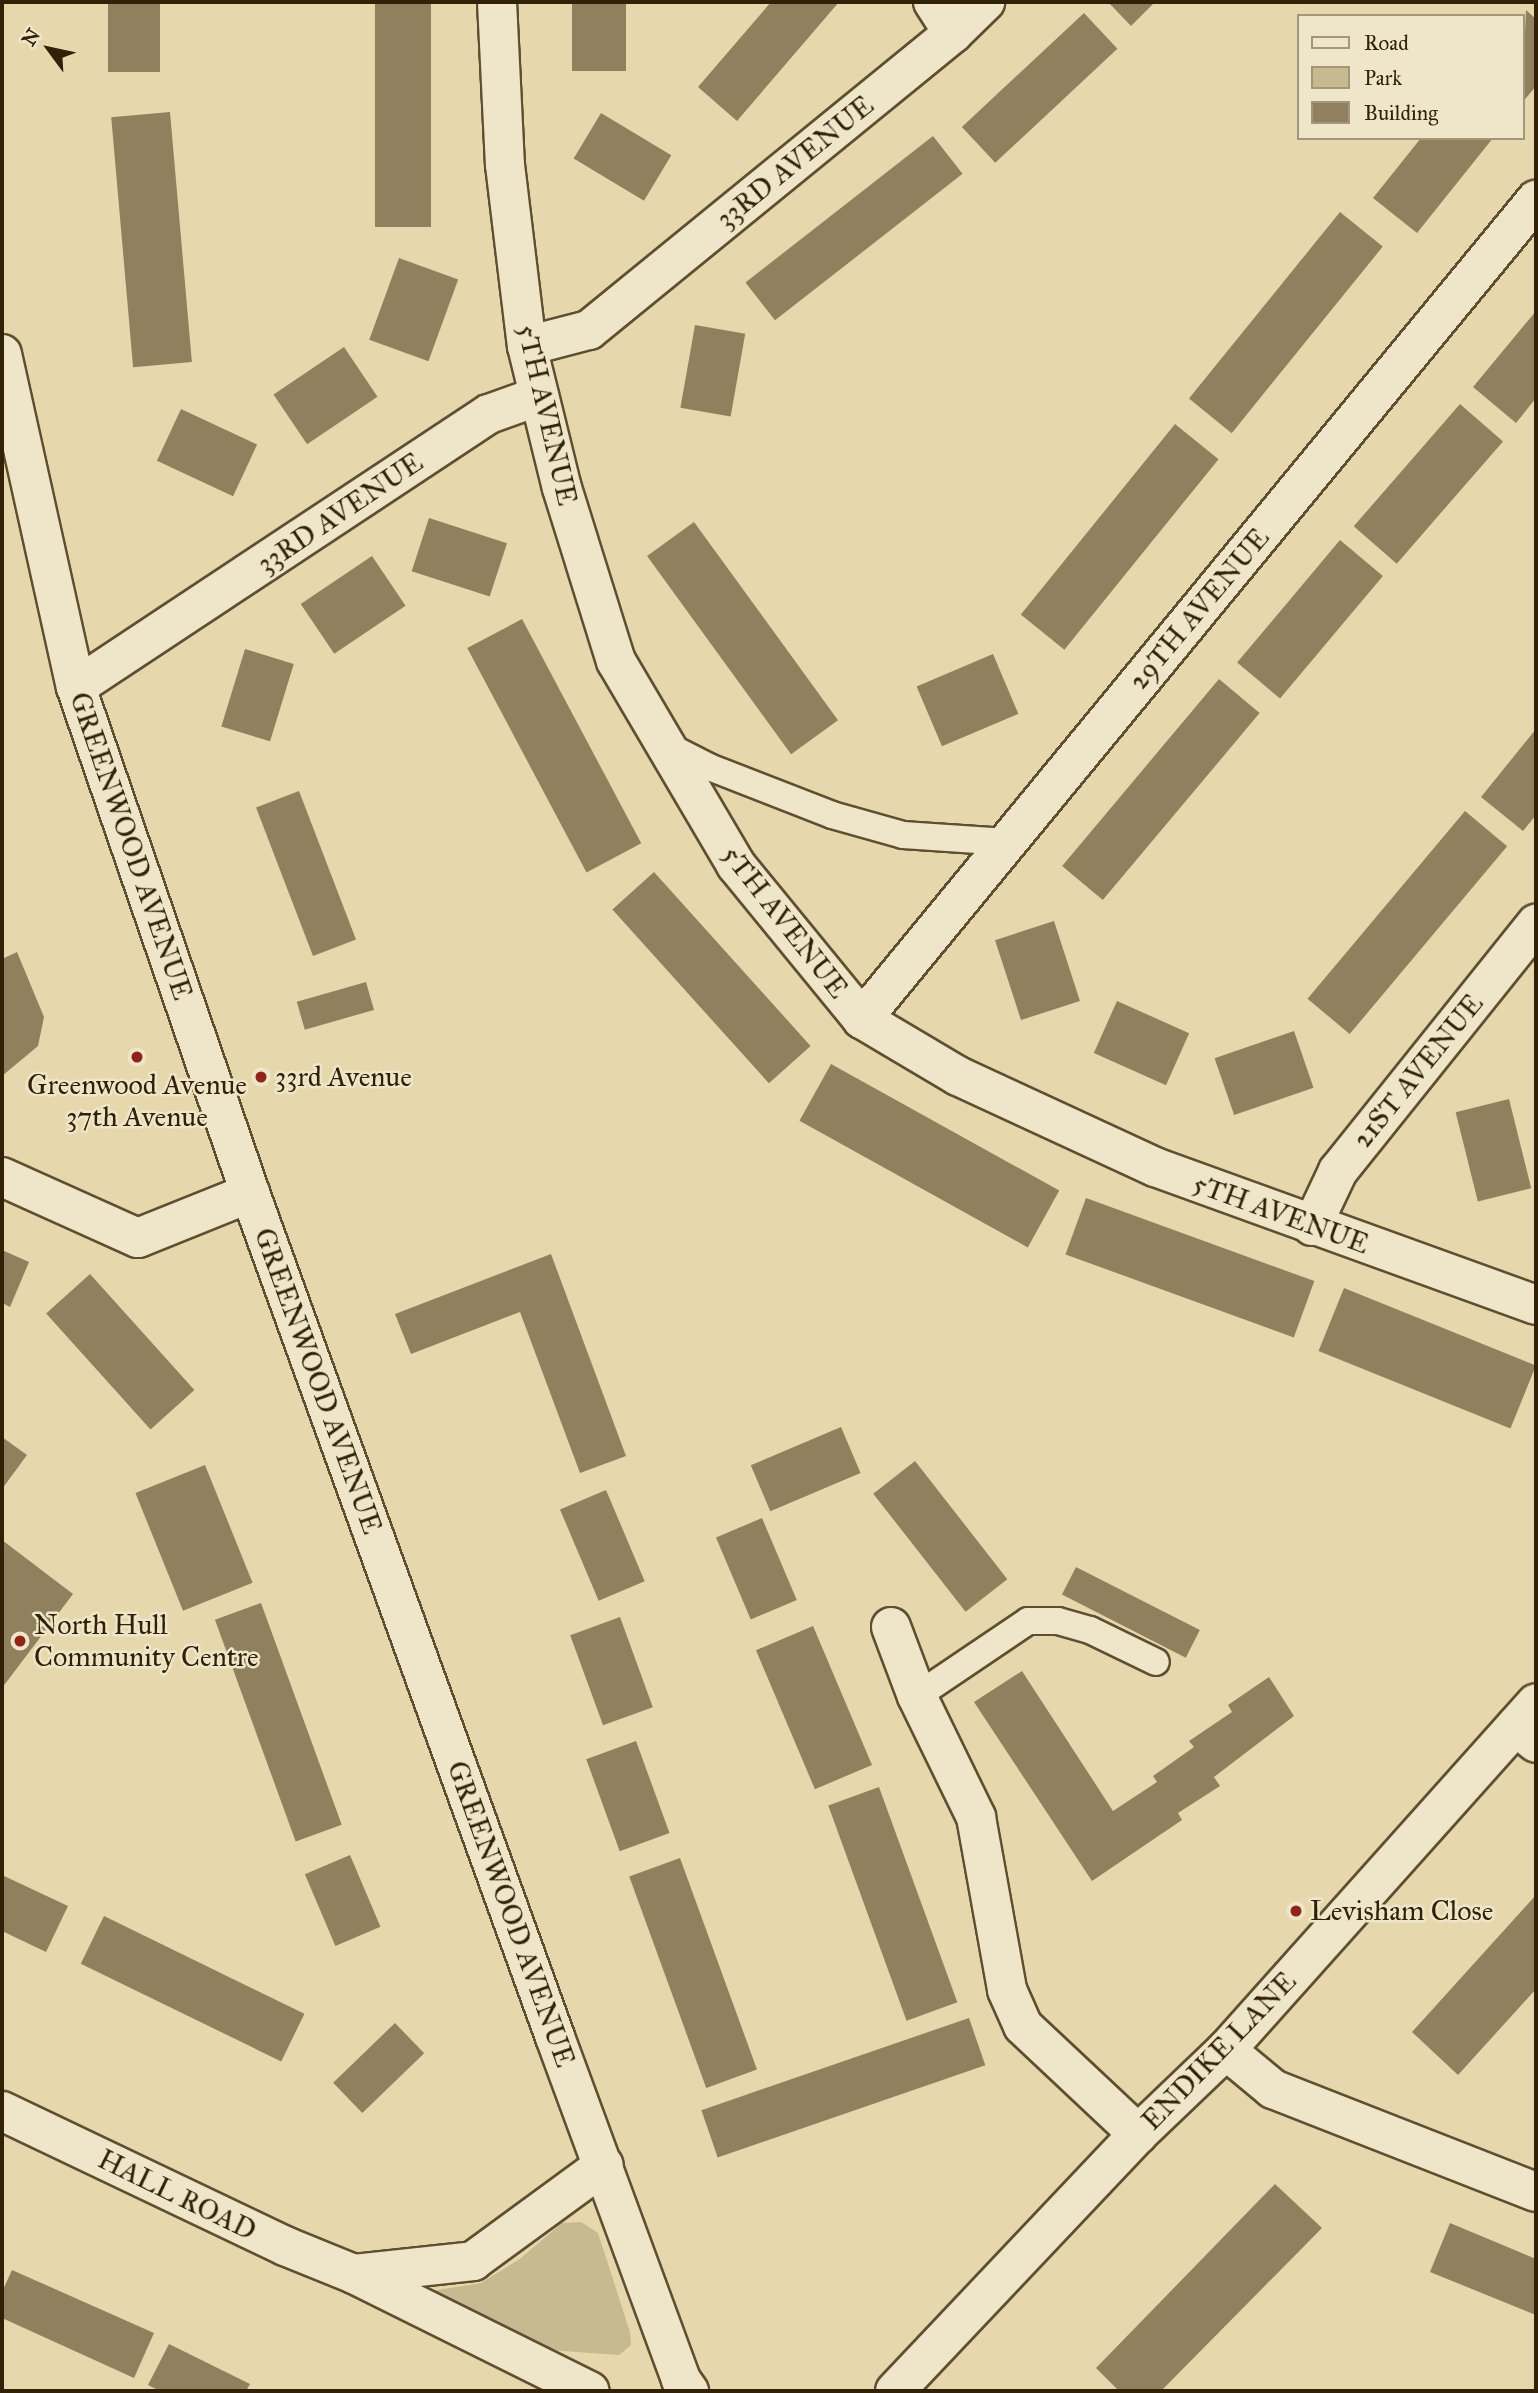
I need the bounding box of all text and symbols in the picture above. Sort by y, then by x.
north arrow [14,14,84,84]
legend [1296,14,1524,140]
text: N [17,24,45,50]
text: Road [1364,30,1409,56]
text: Park [1364,65,1402,91]
street label: 33RD AVENUE [710,88,880,236]
text: Building [1364,100,1438,126]
street label: 5TH AVENUE [510,321,584,509]
street label: 33RD AVENUE [251,445,429,581]
street label: 29TH AVENUE [1122,521,1276,697]
street label: GREENWOOD AVENUE [63,688,199,1004]
street label: 5TH AVENUE [715,839,855,1005]
street label: 21ST AVENUE [1346,987,1490,1155]
marker: Greenwood Avenue 37th Avenue [129,1049,145,1065]
place label: 33rd Avenue [275,1060,412,1094]
place label: Greenwood Avenue 37th Avenue [27,1068,247,1134]
marker: 33rd Avenue [253,1069,269,1085]
street label: 5TH AVENUE [1189,1167,1373,1261]
street label: GREENWOOD AVENUE [247,1223,389,1539]
place label: North Hull Community Centre [34,1608,259,1674]
marker: North Hull Community Centre [12,1633,28,1649]
street label: GREENWOOD AVENUE [440,1756,582,2072]
place label: Levisham Close [1310,1894,1493,1928]
marker: Levisham Close [1288,1903,1304,1919]
street label: ENDIKE LANE [1135,1965,1303,2137]
street label: HALL ROAD [93,2142,261,2248]

